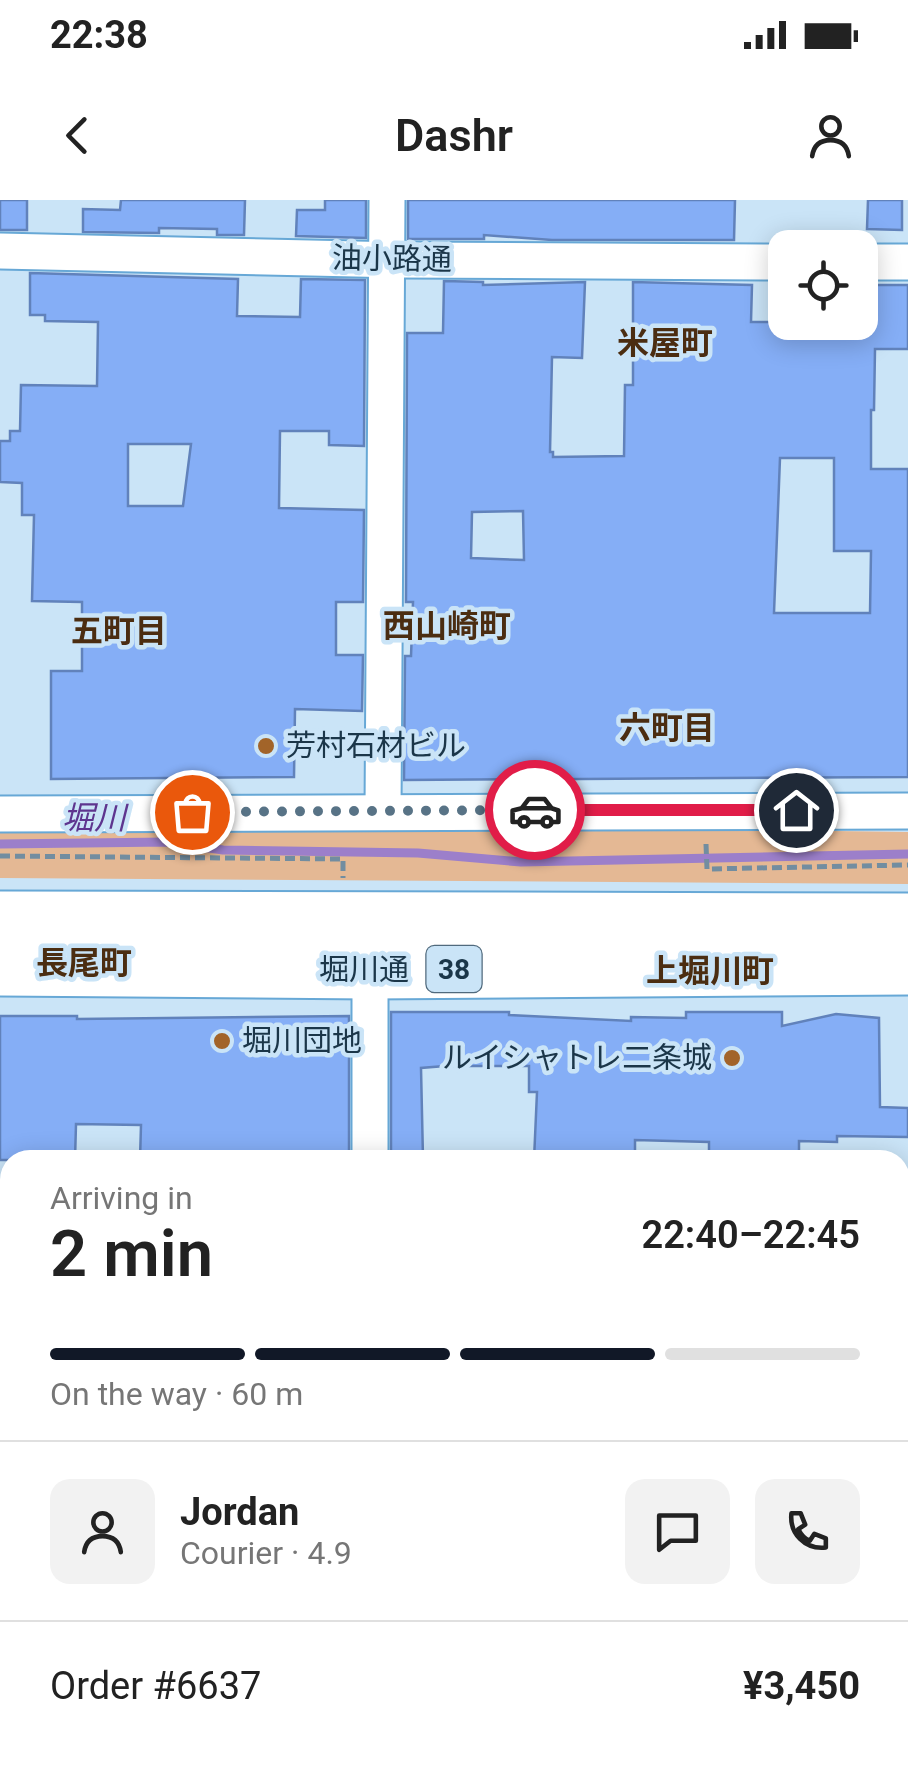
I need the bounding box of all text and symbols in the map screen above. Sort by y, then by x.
text: 22:38 [50,13,148,57]
icon: back [50,108,105,163]
icon: person [803,108,858,163]
text: Dashr [395,109,513,162]
map controls [768,230,878,340]
button: locate [768,230,878,340]
street label: 油小路通 [332,240,452,277]
district label: 米屋町 [617,324,713,362]
district label: 西山崎町 [383,607,511,645]
district label: 五町目 [71,612,167,650]
district label: 六町目 [619,709,715,747]
place label: 芳村石材ビル [286,728,466,763]
marker: 芳村石材ビル [255,735,277,757]
courier [485,760,585,860]
pin [754,768,839,853]
pin [150,770,235,855]
icon: car [508,783,563,838]
icon: home [769,783,824,838]
icon: bag [165,785,220,840]
water label: 堀川 [62,799,129,837]
district label: 長尾町 [36,944,132,982]
road number: 38 [426,946,482,992]
street label: 堀川通 [319,952,409,987]
district label: 上堀川町 [646,952,774,990]
place label: 堀川団地 [242,1023,362,1058]
marker: 堀川団地 [211,1030,233,1052]
place label: ルイシャトレ二条城 [442,1040,712,1075]
marker: ルイシャトレ二条城 [721,1047,743,1069]
text: Arriving in [50,1179,193,1217]
text: 22:40–22:45 [641,1213,860,1257]
text: 2 min [50,1216,213,1292]
text: On the way · 60 m [50,1375,303,1413]
button: person [50,1479,155,1584]
button: chat [625,1479,730,1584]
button: phone [755,1479,860,1584]
text: Jordan [180,1490,299,1534]
text: Courier · 4.9 [180,1534,352,1572]
text: Order #6637 [50,1664,261,1708]
text: ¥3,450 [743,1664,860,1708]

